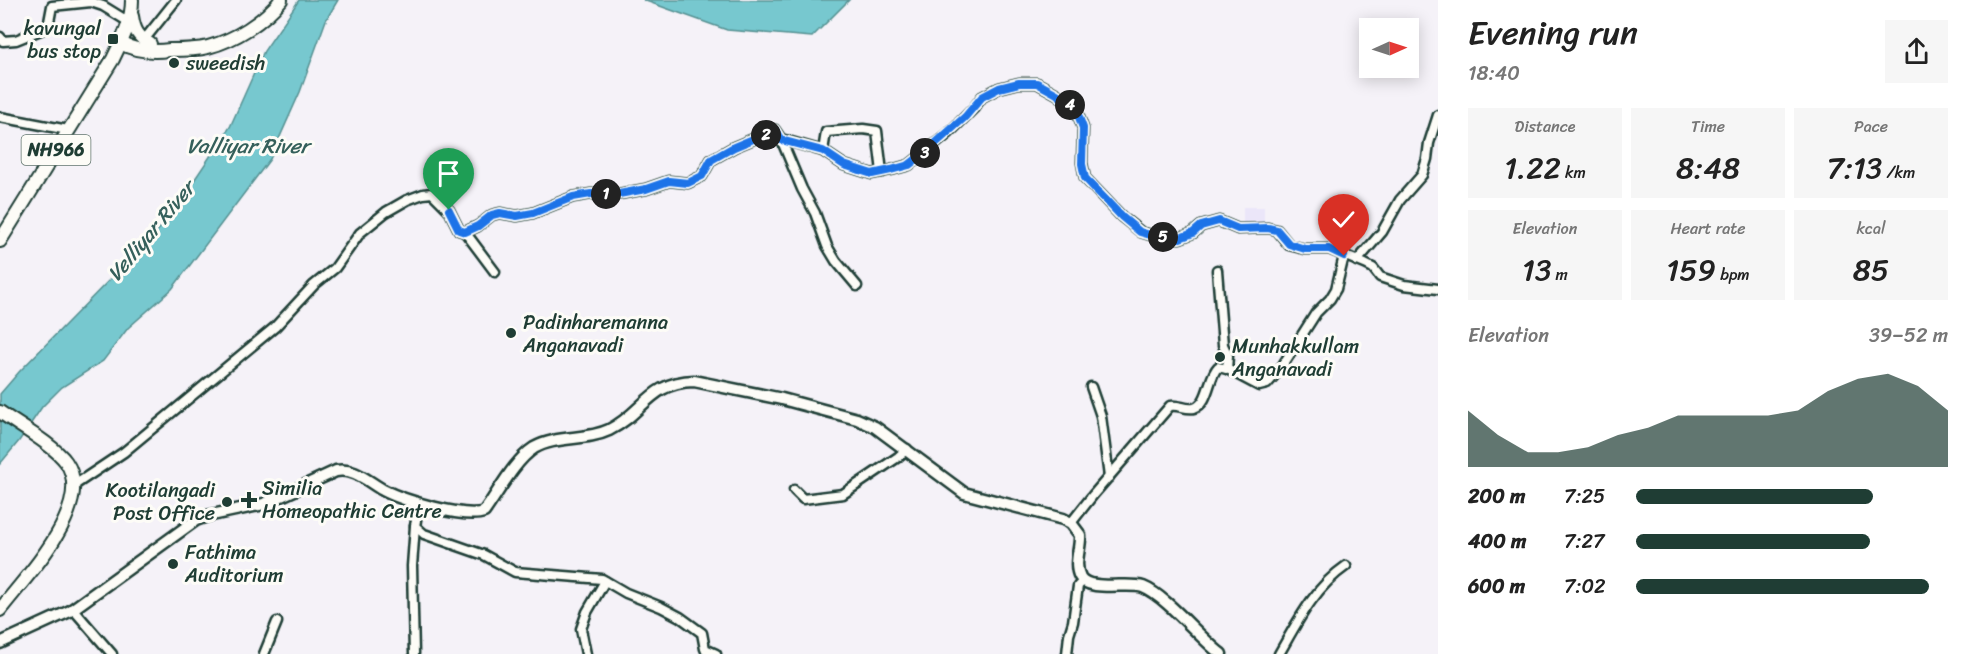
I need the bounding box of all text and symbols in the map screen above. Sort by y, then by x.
text: Evening run [1468,4,1638,62]
place label: kavungal bus stop [24,11,102,69]
north arrow [1359,18,1419,78]
map controls [1359,18,1419,78]
button: share [1885,20,1948,83]
marker: kavungal bus stop [106,32,120,46]
place label: sweedish [185,46,265,81]
marker: sweedish [167,56,181,70]
text: 18:40 [1468,56,1520,91]
pin: 4 [1055,90,1085,120]
text: 4 [1065,90,1075,119]
text: Distance [1515,112,1575,141]
text: Time [1691,112,1725,141]
text: Pace [1854,112,1888,141]
pin: 2 [751,120,781,150]
text: 2 [761,120,771,149]
water label: Valliyar River [187,127,313,165]
road number: NH966 [22,135,90,165]
pin: 3 [910,138,940,168]
text: 3 [921,138,929,167]
text: 1.22 [1504,141,1561,195]
text: 8:48 [1676,141,1740,195]
text: 7:13 [1827,141,1882,195]
pin [423,148,474,210]
icon: arrive [432,157,465,190]
text: km [1561,158,1586,187]
text: /km [1882,158,1915,187]
water label: Velliyar River [97,169,207,290]
pin: 1 [591,179,621,209]
text: 1 [603,179,609,208]
pin [1318,194,1369,256]
icon: check [1327,203,1360,236]
text: Elevation [1513,214,1577,243]
text: Heart rate [1670,214,1746,243]
text: kcal [1856,214,1886,243]
pin: 5 [1148,222,1178,252]
text: 5 [1158,222,1168,251]
text: 13 [1522,243,1551,297]
text: 159 [1666,243,1716,297]
text: 85 [1853,243,1889,297]
text: m [1551,260,1568,289]
text: bpm [1716,260,1750,289]
place label: Padinharemanna Anganavadi [522,305,668,363]
text: Elevation [1468,318,1549,353]
text: 39–52 m [1869,318,1948,353]
marker: Padinharemanna Anganavadi [504,326,518,340]
place label: Munhakkullam Anganavadi [1231,329,1359,387]
marker: Munhakkullam Anganavadi [1213,350,1227,364]
place label: Similia Homeopathic Centre [262,471,442,529]
place label: Kootilangadi Post Office [105,473,215,531]
text: 200 m [1468,479,1525,514]
text: 7:25 [1564,479,1605,514]
marker: Similia Homeopathic Centre [240,491,258,509]
marker: Kootilangadi Post Office [220,495,234,509]
text: 400 m [1468,524,1526,559]
text: 7:27 [1564,524,1604,559]
place label: Fathima Auditorium [184,535,283,593]
marker: Fathima Auditorium [166,557,180,571]
text: 600 m [1468,569,1525,604]
text: 7:02 [1564,569,1606,604]

